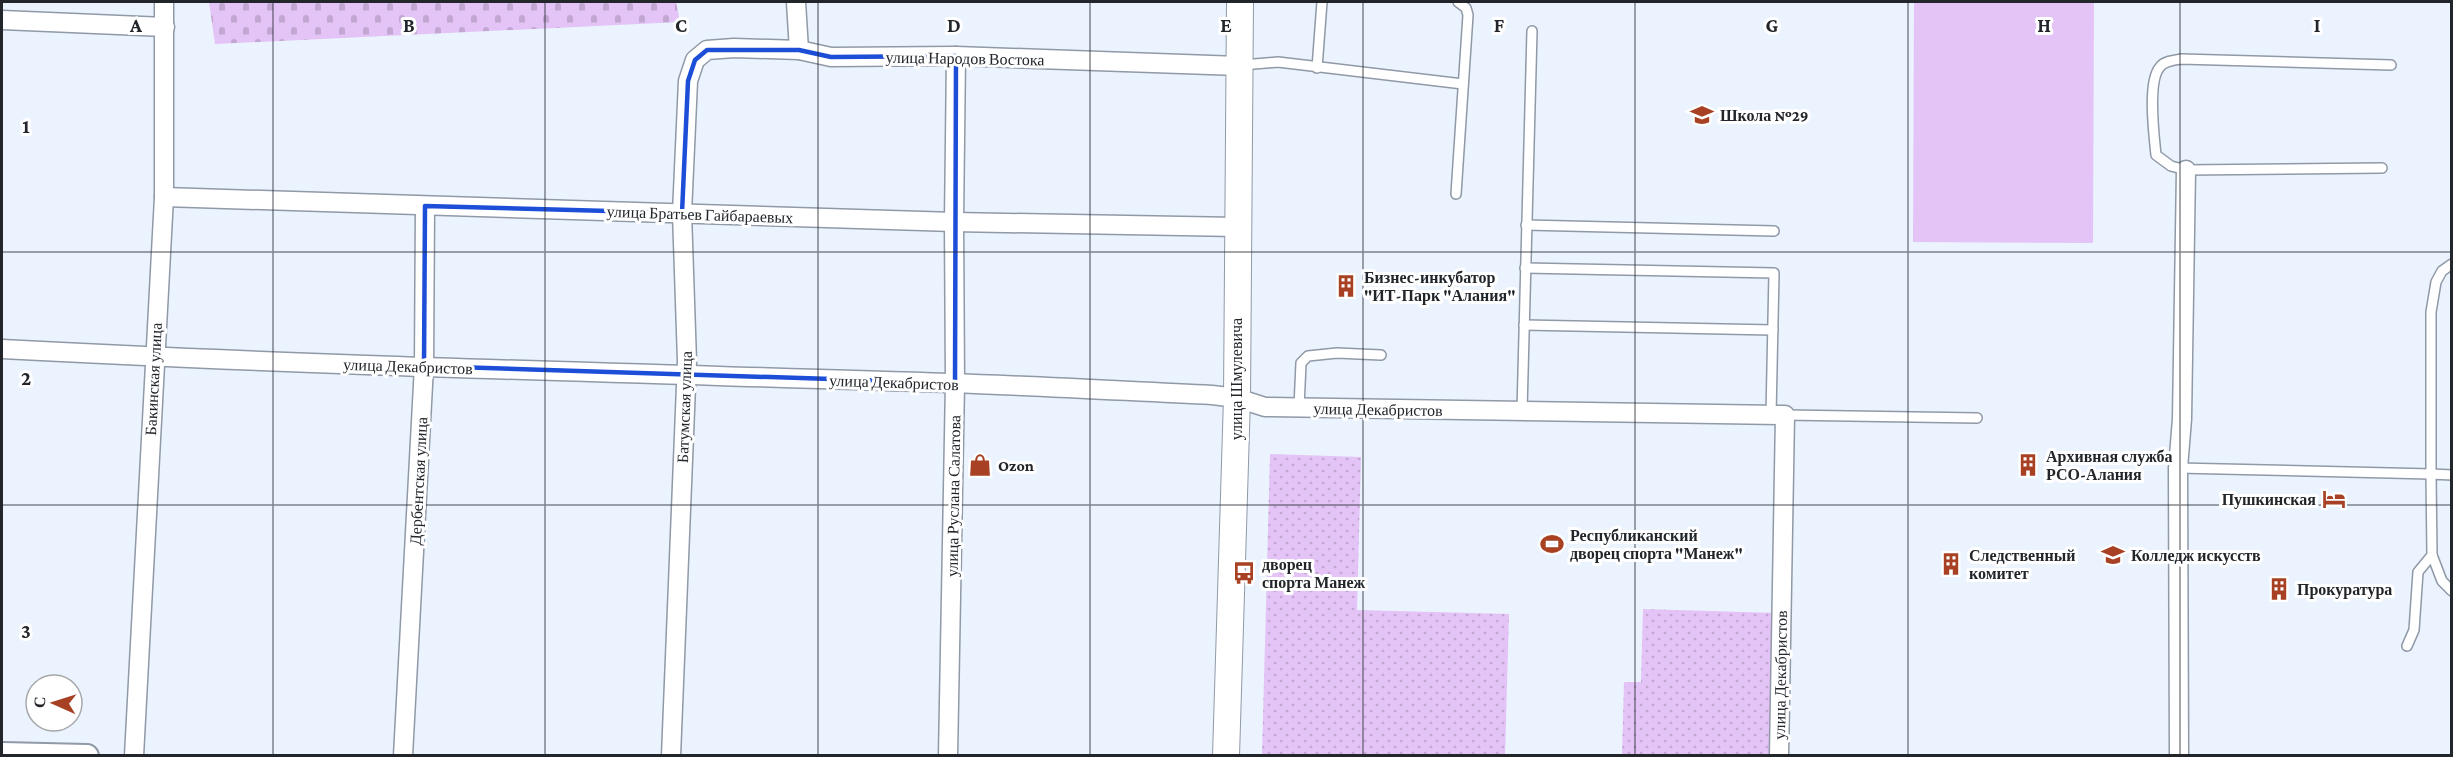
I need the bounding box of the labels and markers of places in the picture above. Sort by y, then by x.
school or university icon: Школа №29 [1689,102,1715,128]
place label: Школа №29 [1720,107,1809,124]
place label: Бизнес-инкубатор "ИТ-Парк "Алания" [1364,269,1515,305]
building icon: Бизнес-инкубатор "ИТ-Парк "Алания" [1333,273,1359,299]
place label: Архивная служба РСО-Алания [2046,448,2173,483]
shop icon: Ozon [967,452,993,478]
building icon: Архивная служба РСО-Алания [2015,452,2041,478]
place label: Ozon [998,457,1034,474]
hotel icon: Пушкинская [2321,486,2347,512]
place label: Пушкинская [2222,491,2316,509]
place label: Республиканский дворец спорта "Манеж" [1570,527,1743,563]
sports icon: Республиканский дворец спорта "Манеж" [1539,531,1565,557]
school or university icon: Колледж искусств [2100,542,2126,568]
place label: Следственный комитет [1969,547,2075,582]
place label: Колледж искусств [2131,547,2261,565]
building icon: Следственный комитет [1938,551,1964,577]
place label: дворец спорта Манеж [1262,556,1366,592]
bus stop icon: дворец спорта Манеж [1231,560,1257,586]
building icon: Прокуратура [2266,576,2292,602]
place label: Прокуратура [2297,581,2392,599]

